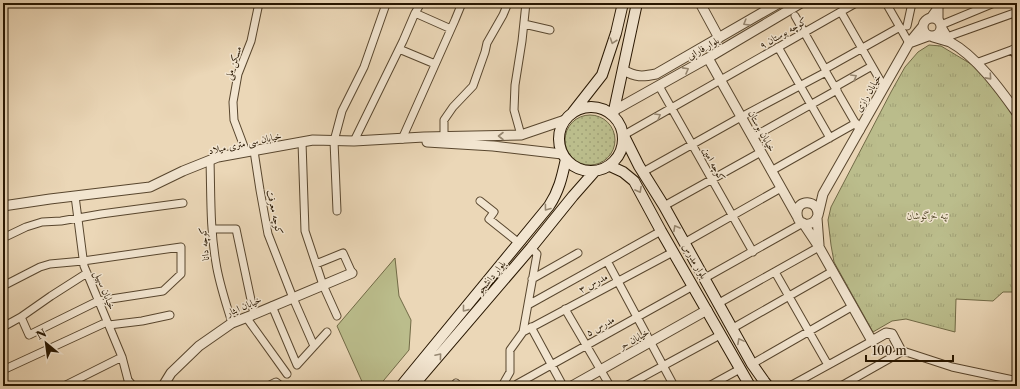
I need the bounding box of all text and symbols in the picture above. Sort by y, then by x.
street label: کوچه بوستان ۹ [757,14,810,53]
one-way arrow [743,18,750,25]
street label: بلوار فارابی [685,34,722,63]
one-way arrow [609,37,618,44]
street label: مسکن ملی [221,44,246,82]
one-way arrow [682,68,689,75]
street label: خیابان رازی [852,72,884,114]
one-way arrow [985,72,992,80]
one-way arrow [849,74,857,81]
street label: خیابان بوستان [745,108,779,154]
one-way arrow [654,113,661,120]
street label: خیابان سی متری میلاد [207,129,283,158]
one-way arrow [498,131,504,140]
street label: کوچه امین [699,145,728,183]
one-way arrow [634,186,641,193]
street label: کوچه معرفت [263,188,286,236]
one-way arrow [545,204,552,211]
park label: تپه خرگوشان [907,209,949,222]
one-way arrow [674,225,681,232]
street label: کوچه دانا [196,227,213,261]
street label: بلوار مدرس [680,241,710,281]
street label: بلوار دانشجو [473,257,509,297]
street label: خیابان سهیل [90,269,119,312]
street label: مدرس ۳ [576,270,610,296]
street label: خیابان ایثار [224,293,264,320]
one-way arrow [462,304,469,312]
street label: مدرس ۵ [583,313,617,339]
north arrow [26,323,66,363]
street label: خیابان حر [616,325,651,353]
text: N [34,326,49,343]
scale bar [866,337,953,363]
one-way arrow [737,338,745,345]
text: 100 m [872,343,907,358]
one-way arrow [434,354,441,361]

